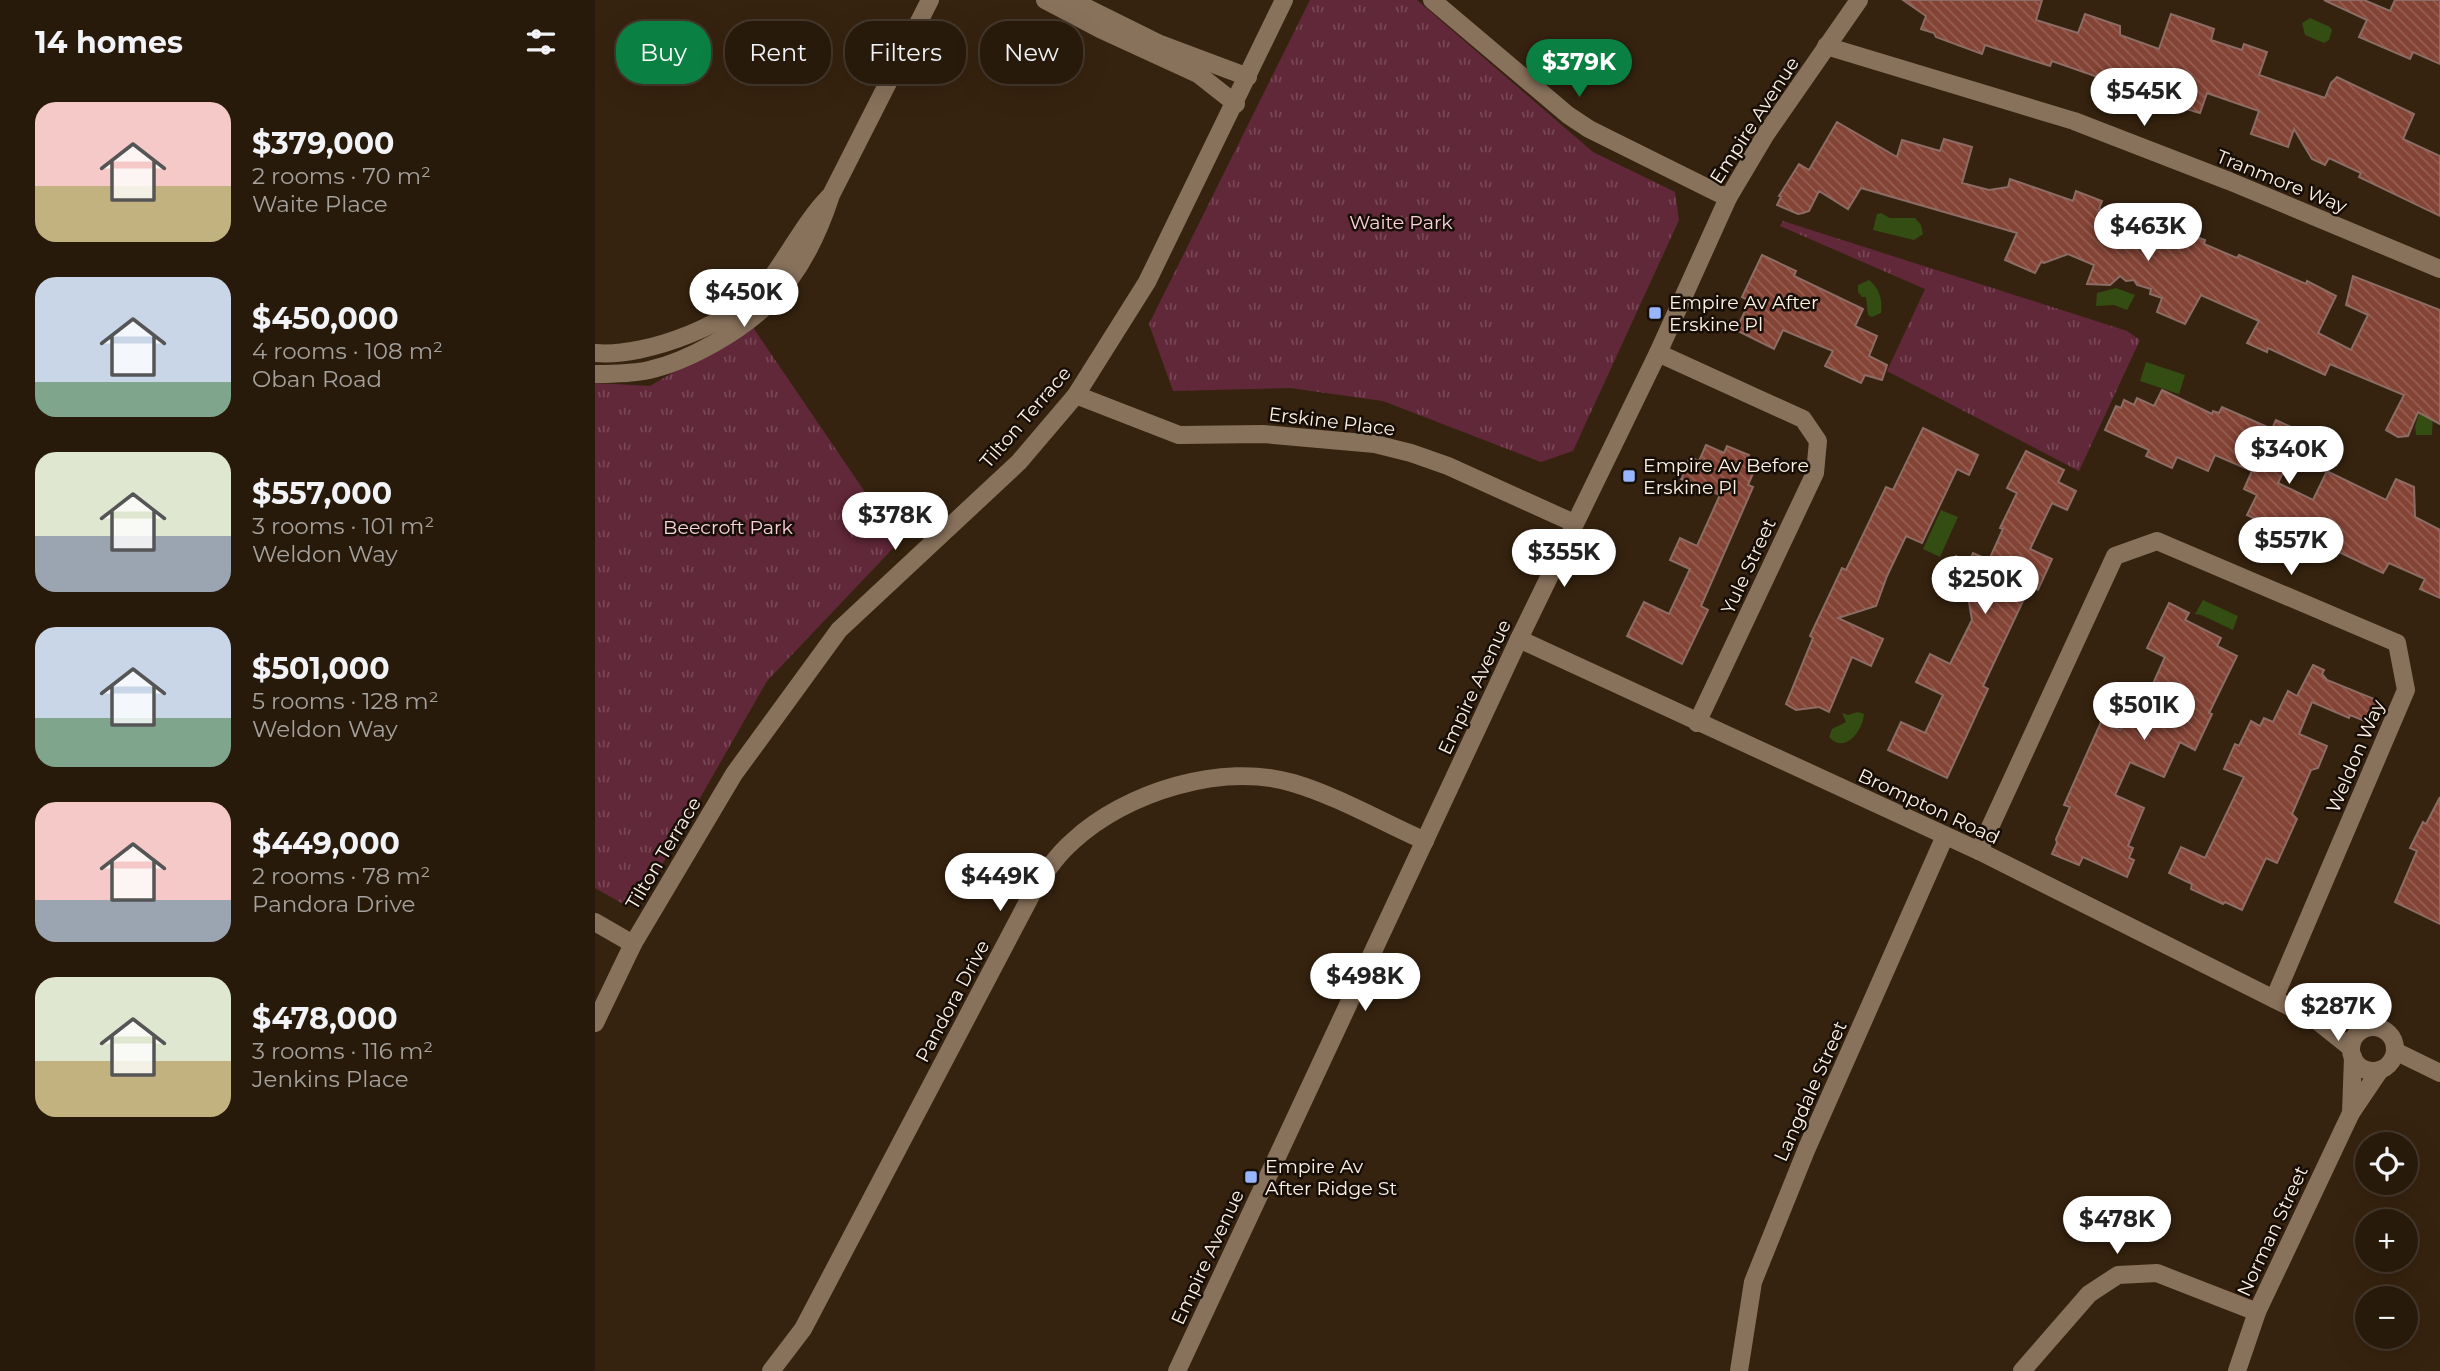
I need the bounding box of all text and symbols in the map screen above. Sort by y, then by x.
chip: Buy [616,21,711,84]
chip: Rent [725,21,831,84]
chip: Filters [845,21,966,84]
chip: New [980,21,1083,84]
icon: filters [522,23,560,61]
text: 14 homes [35,24,183,61]
pin: $379K [1530,40,1628,99]
text: $379K [1542,48,1616,76]
street label: Empire Avenue [1705,53,1804,188]
pin: $545K [2095,68,2193,128]
text: $545K [2107,77,2181,105]
text: $379,000 [252,125,394,162]
icon: home [91,130,175,214]
street label: Tranmore Way [2213,145,2351,218]
text: 2 rooms · 70 m² [252,162,431,190]
text: Waite Place [252,190,388,218]
pin: $463K [2099,204,2197,263]
park label: Waite Park [1349,211,1453,234]
text: $463K [2110,212,2186,240]
pin: $450K [695,270,793,329]
text: $450K [705,278,783,306]
place label: Empire Av After Erskine Pl [1669,291,1819,336]
text: $450,000 [252,300,399,337]
icon: home [91,305,175,389]
marker: Empire Av After Erskine Pl [1647,305,1663,321]
text: 4 rooms · 108 m² [252,337,443,365]
street label: Tilton Terrace [975,362,1076,473]
text: Oban Road [252,365,382,393]
street label: Erskine Place [1267,402,1397,441]
pin: $340K [2240,426,2338,486]
text: $340K [2251,435,2327,463]
place label: Empire Av Before Erskine Pl [1643,454,1809,499]
marker: Empire Av Before Erskine Pl [1621,468,1637,484]
text: $557,000 [252,475,392,512]
icon: home [91,480,175,564]
pin: $378K [846,492,944,552]
text: $378K [858,501,932,529]
text: 3 rooms · 101 m² [252,512,434,540]
street label: Yule Street [1716,514,1781,618]
park label: Beecroft Park [663,516,794,539]
pin: $557K [2242,518,2340,577]
text: $557K [2255,526,2327,554]
pin: $355K [1515,530,1613,589]
text: $355K [1528,538,1600,566]
text: Weldon Way [252,540,398,568]
pin: $250K [1936,556,2034,616]
text: $250K [1948,565,2022,593]
street label: Empire Avenue [1433,616,1516,758]
text: $501,000 [252,650,390,687]
icon: home [91,655,175,739]
pin: $501K [2095,682,2193,742]
text: 5 rooms · 128 m² [252,687,439,715]
text: $501K [2109,691,2179,719]
street label: Weldon Way [2321,696,2390,816]
text: Weldon Way [252,715,398,743]
street label: Brompton Road [1854,764,2003,849]
street label: Tilton Terrace [621,793,706,914]
text: $449,000 [252,825,400,862]
icon: home [91,830,175,914]
pin: $449K [951,853,1049,913]
text: 2 rooms · 78 m² [252,862,430,890]
text: $449K [961,862,1039,890]
text: Pandora Drive [252,890,415,918]
street label: Pandora Drive [911,936,994,1066]
pin: $498K [1316,954,1414,1013]
text: $498K [1326,962,1404,990]
pin: $287K [2289,984,2387,1043]
text: $287K [2301,992,2375,1020]
text: $478,000 [252,1000,398,1037]
icon: home [91,1005,175,1089]
street label: Langdale Street [1769,1017,1852,1165]
text: 3 rooms · 116 m² [252,1037,433,1065]
text: Jenkins Place [252,1065,409,1093]
map controls [2355,1132,2418,1349]
button: locate [2355,1132,2418,1195]
place label: Empire Av After Ridge St [1265,1155,1397,1200]
street label: Norman Street [2232,1162,2313,1300]
marker: Empire Av After Ridge St [1243,1169,1259,1185]
street label: Empire Avenue [1166,1186,1249,1328]
pin: $478K [2068,1196,2166,1256]
text: $478K [2079,1205,2155,1233]
button: + [2355,1209,2418,1272]
button: − [2355,1286,2418,1349]

